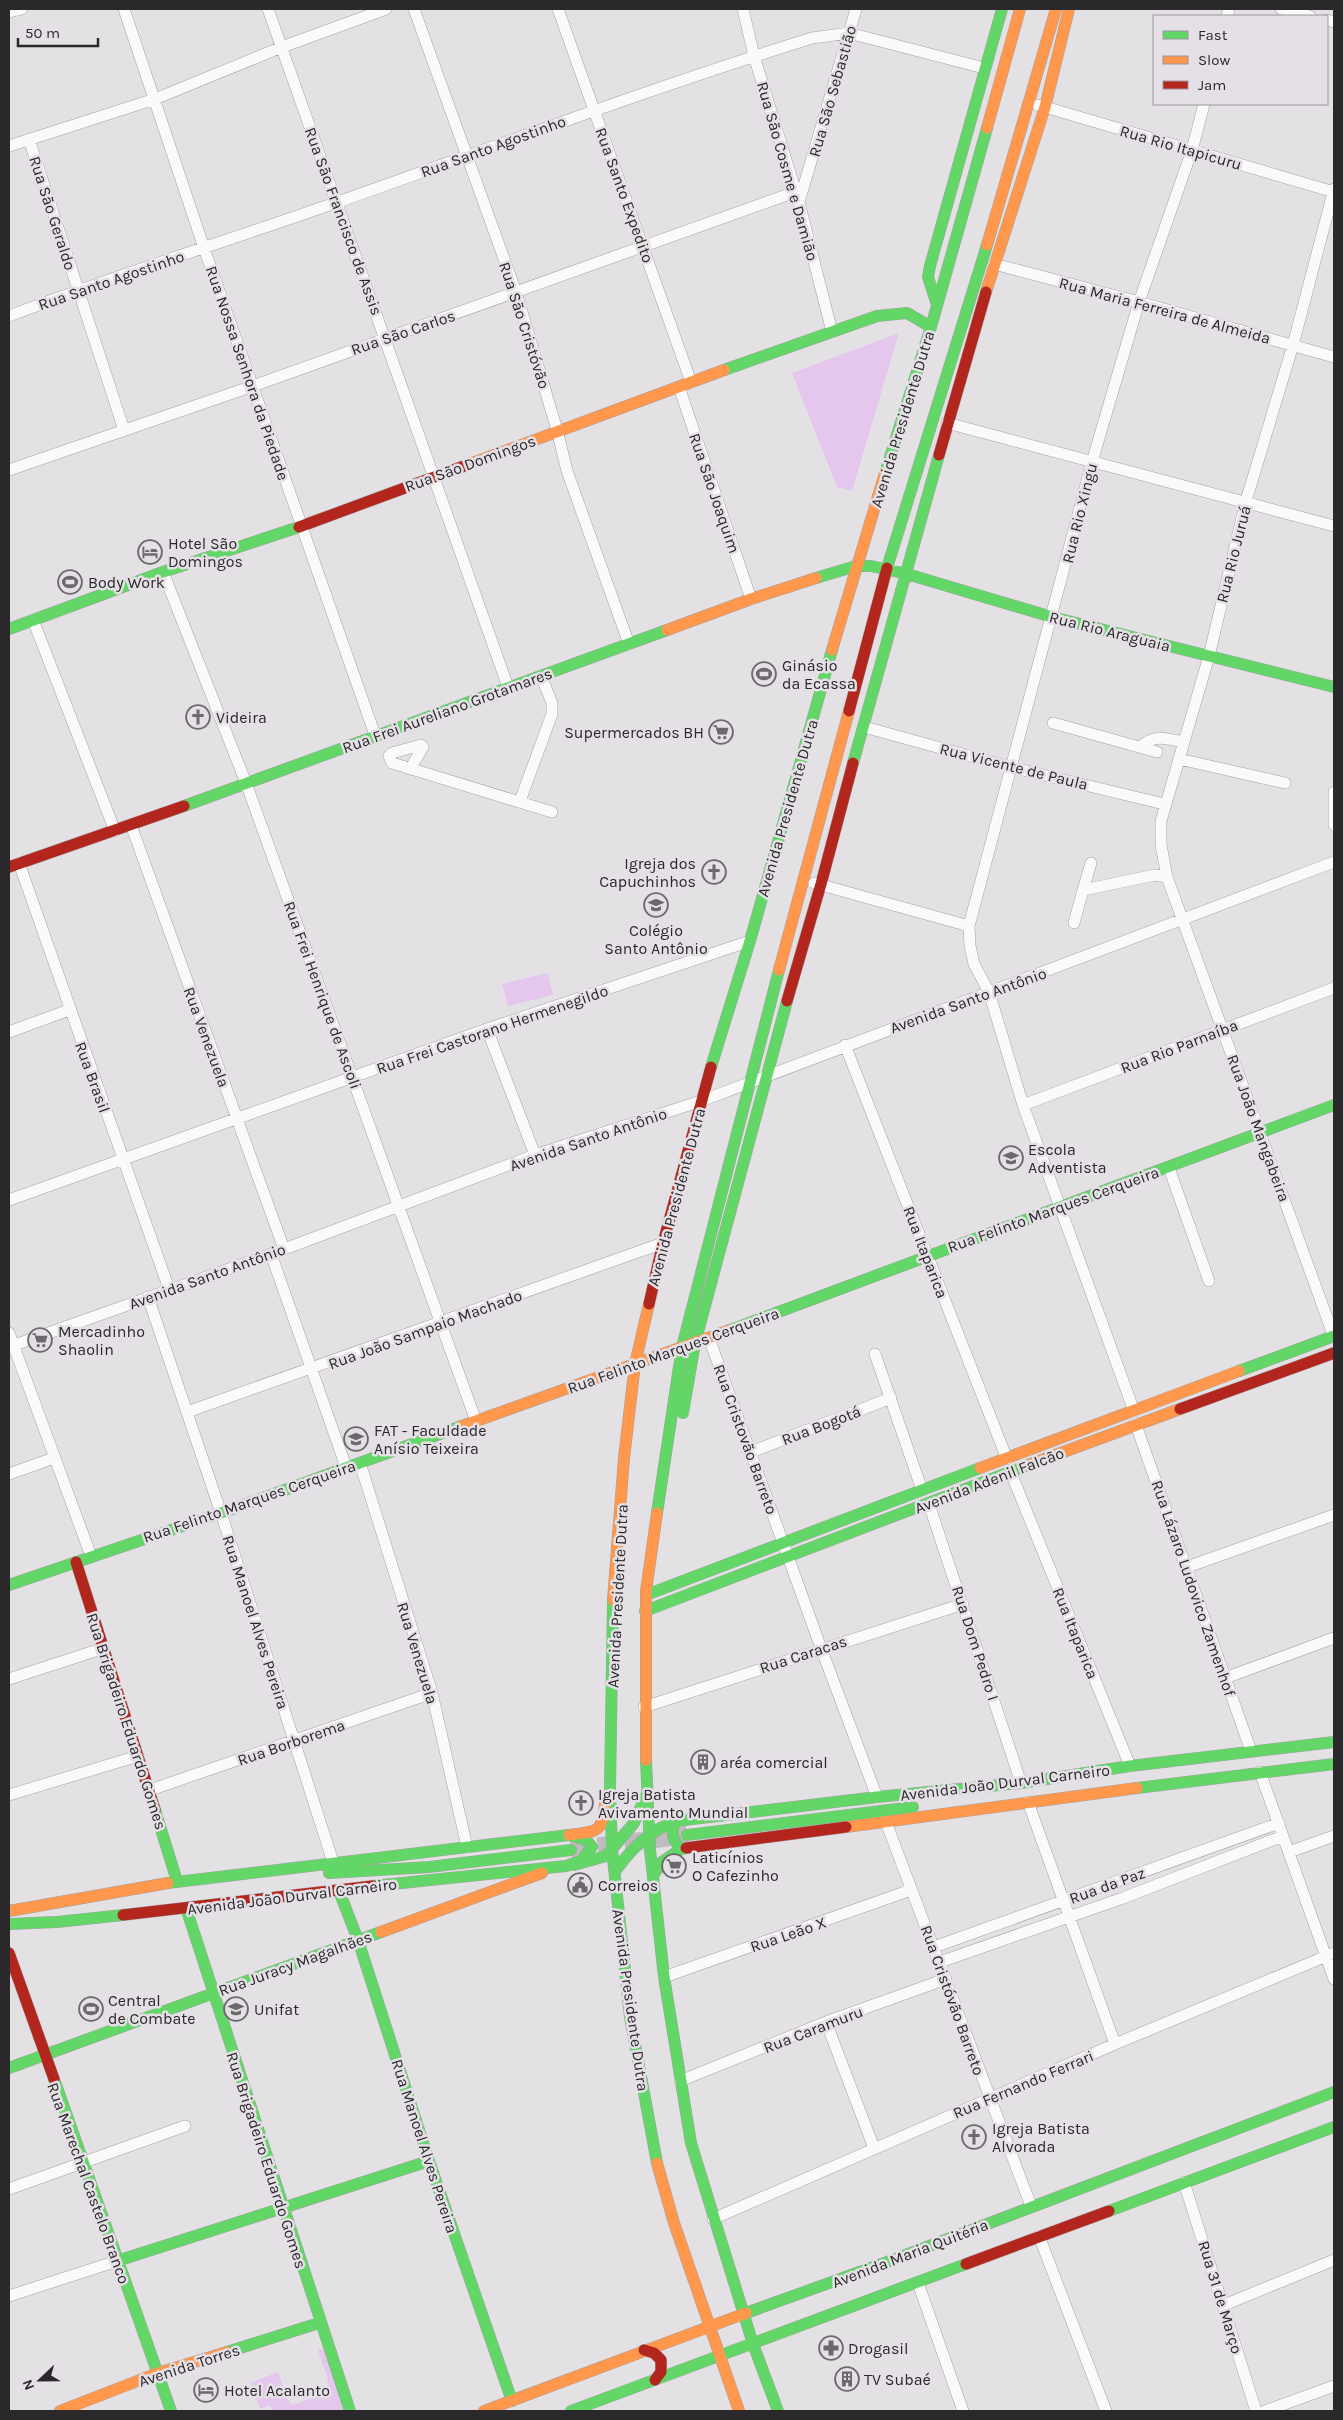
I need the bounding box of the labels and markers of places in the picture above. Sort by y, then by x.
place label: Hotel São Domingos [168,534,243,571]
hotel icon: Hotel São Domingos [137,539,163,565]
sports icon: Body Work [57,569,83,595]
place label: Body Work [88,573,165,592]
place label: Ginásio da Ecassa [782,656,856,693]
sports icon: Ginásio da Ecassa [751,661,777,687]
church icon: Videira [185,704,211,730]
place label: Videira [216,708,267,727]
supermarket icon: Supermercados BH [708,719,734,745]
place label: Supermercados BH [564,723,704,742]
place label: Igreja dos Capuchinhos [599,854,696,891]
church icon: Igreja dos Capuchinhos [701,859,727,885]
school or university icon: Colégio Santo Antônio [643,892,669,918]
place label: Colégio Santo Antônio [604,921,708,958]
place label: Escola Adventista [1028,1140,1107,1177]
school or university icon: Escola Adventista [998,1145,1024,1171]
place label: Mercadinho Shaolin [58,1322,145,1359]
supermarket icon: Mercadinho Shaolin [27,1327,53,1353]
place label: FAT - Faculdade Anísio Teixeira [374,1421,486,1458]
school or university icon: FAT - Faculdade Anísio Teixeira [343,1426,369,1452]
building icon: aréa comercial [690,1749,716,1775]
place label: aréa comercial [720,1753,828,1772]
place label: Igreja Batista Avivamento Mundial [598,1785,748,1822]
church icon: Igreja Batista Avivamento Mundial [568,1790,594,1816]
place label: Laticínios O Cafezinho [692,1848,779,1885]
supermarket icon: Laticínios O Cafezinho [661,1853,687,1879]
public building icon: Correios [567,1872,593,1898]
place label: Correios [598,1876,658,1895]
place label: Central de Combate [108,1991,196,2028]
sports icon: Central de Combate [78,1996,104,2022]
school or university icon: Unifat [223,1996,249,2022]
place label: Unifat [254,2000,299,2019]
place label: Igreja Batista Alvorada [992,2119,1090,2156]
church icon: Igreja Batista Alvorada [961,2124,987,2150]
pharmacy icon: Drogasil [818,2335,844,2361]
place label: Drogasil [848,2339,909,2358]
building icon: TV Subaé [834,2366,860,2392]
place label: TV Subaé [864,2370,931,2389]
hotel icon: Hotel Acalanto [193,2377,219,2403]
place label: Hotel Acalanto [224,2381,330,2400]

